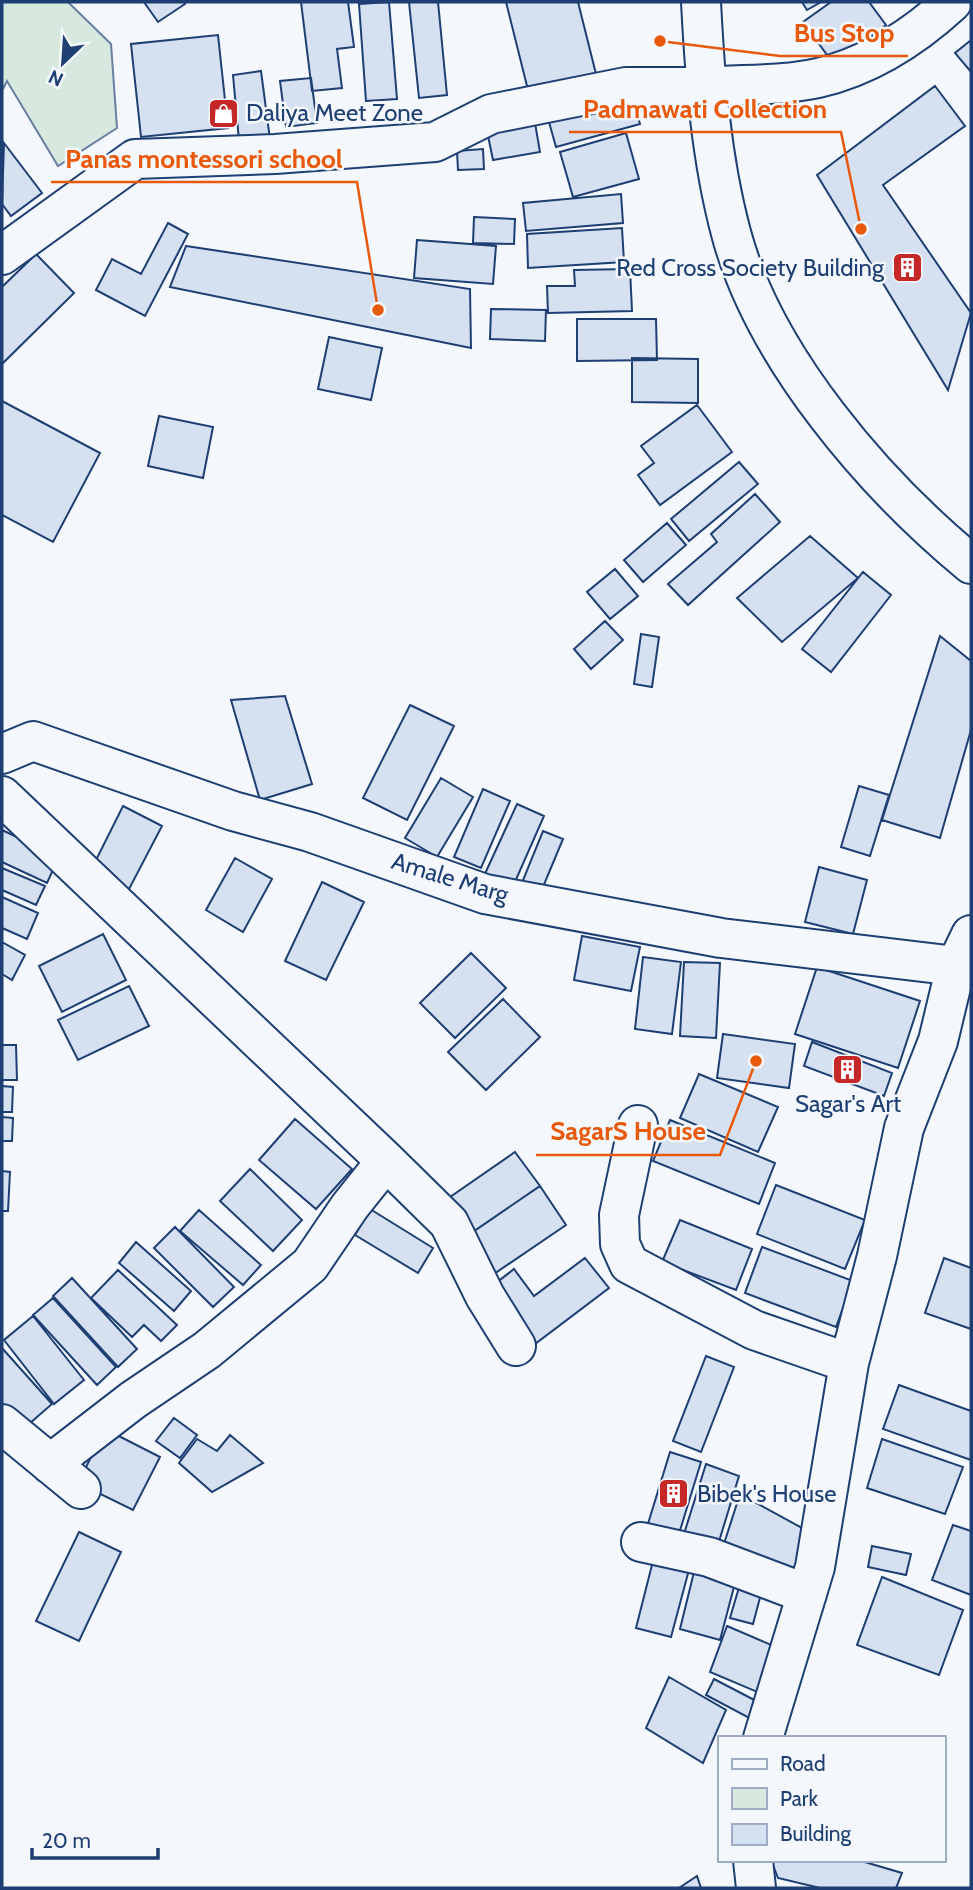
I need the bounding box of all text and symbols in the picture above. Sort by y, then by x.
callout: Bus Stop [780,9,908,56]
text: Bus Stop [794,17,894,49]
north arrow [28,28,98,98]
text: N [45,65,67,91]
callout: Padmawati Collection [569,85,841,132]
text: Padmawati Collection [583,93,827,125]
shop icon: Daliya Meet Zone [206,96,240,130]
place label: Daliya Meet Zone [246,98,423,127]
callout: Panas montessori school [51,135,357,182]
text: Panas montessori school [65,143,343,175]
building icon: Red Cross Society Building [890,251,924,285]
place label: Red Cross Society Building [616,253,885,282]
street label: Amale Marg [388,846,513,909]
building icon: Sagar's Art [831,1053,865,1087]
place label: Sagar's Art [795,1089,901,1118]
callout: SagarS House [536,1108,720,1155]
text: SagarS House [550,1115,706,1147]
building icon: Bibek's House [657,1477,691,1511]
place label: Bibek's House [697,1479,836,1508]
legend [718,1736,945,1862]
text: Road [780,1751,826,1776]
text: Park [780,1786,818,1811]
scale bar [32,1816,158,1860]
text: Building [780,1821,852,1846]
text: 20 m [42,1828,91,1853]

